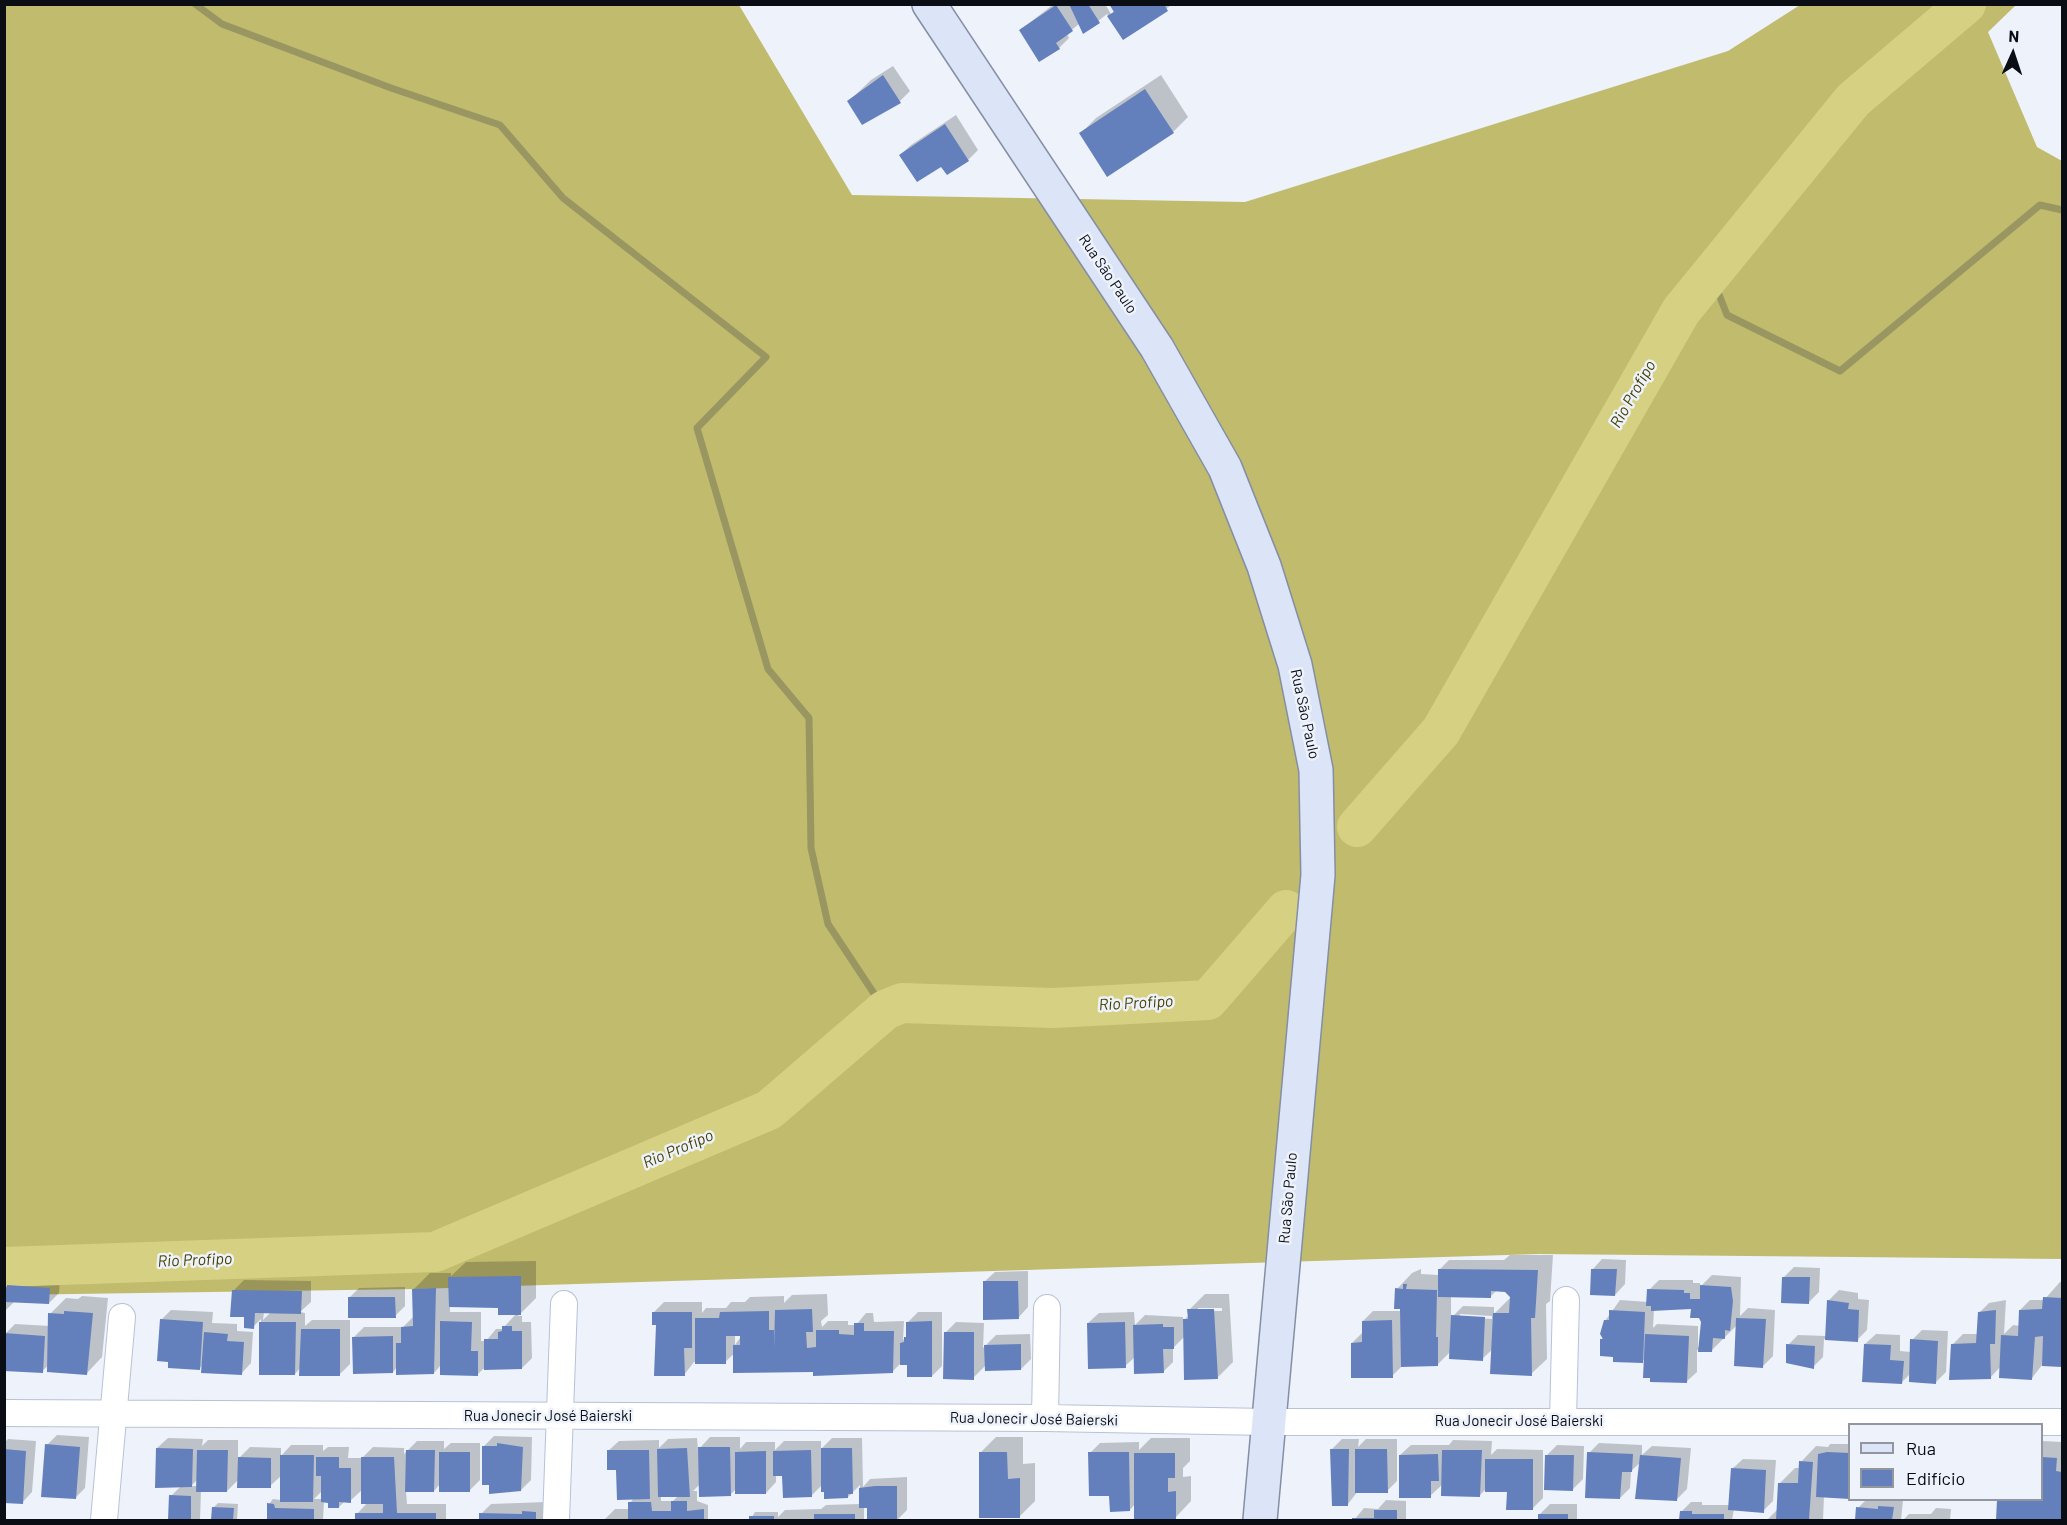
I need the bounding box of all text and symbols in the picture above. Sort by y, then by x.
north arrow [1983,24,2043,84]
text: N [2008,26,2020,45]
street label: Rua São Paulo [1075,231,1141,317]
water label: Rio Profipo [1606,357,1660,431]
street label: Rua São Paulo [1287,667,1323,761]
water label: Rio Profipo [1098,991,1174,1015]
water label: Rio Profipo [640,1126,716,1172]
street label: Rua São Paulo [1275,1152,1301,1244]
water label: Rio Profipo [157,1249,233,1271]
street label: Rua Jonecir José Baierski [464,1407,632,1425]
street label: Rua Jonecir José Baierski [950,1409,1118,1429]
street label: Rua Jonecir José Baierski [1435,1412,1603,1430]
legend [1848,1423,2043,1501]
text: Rua [1906,1437,1936,1459]
text: Edifício [1906,1467,1965,1489]

